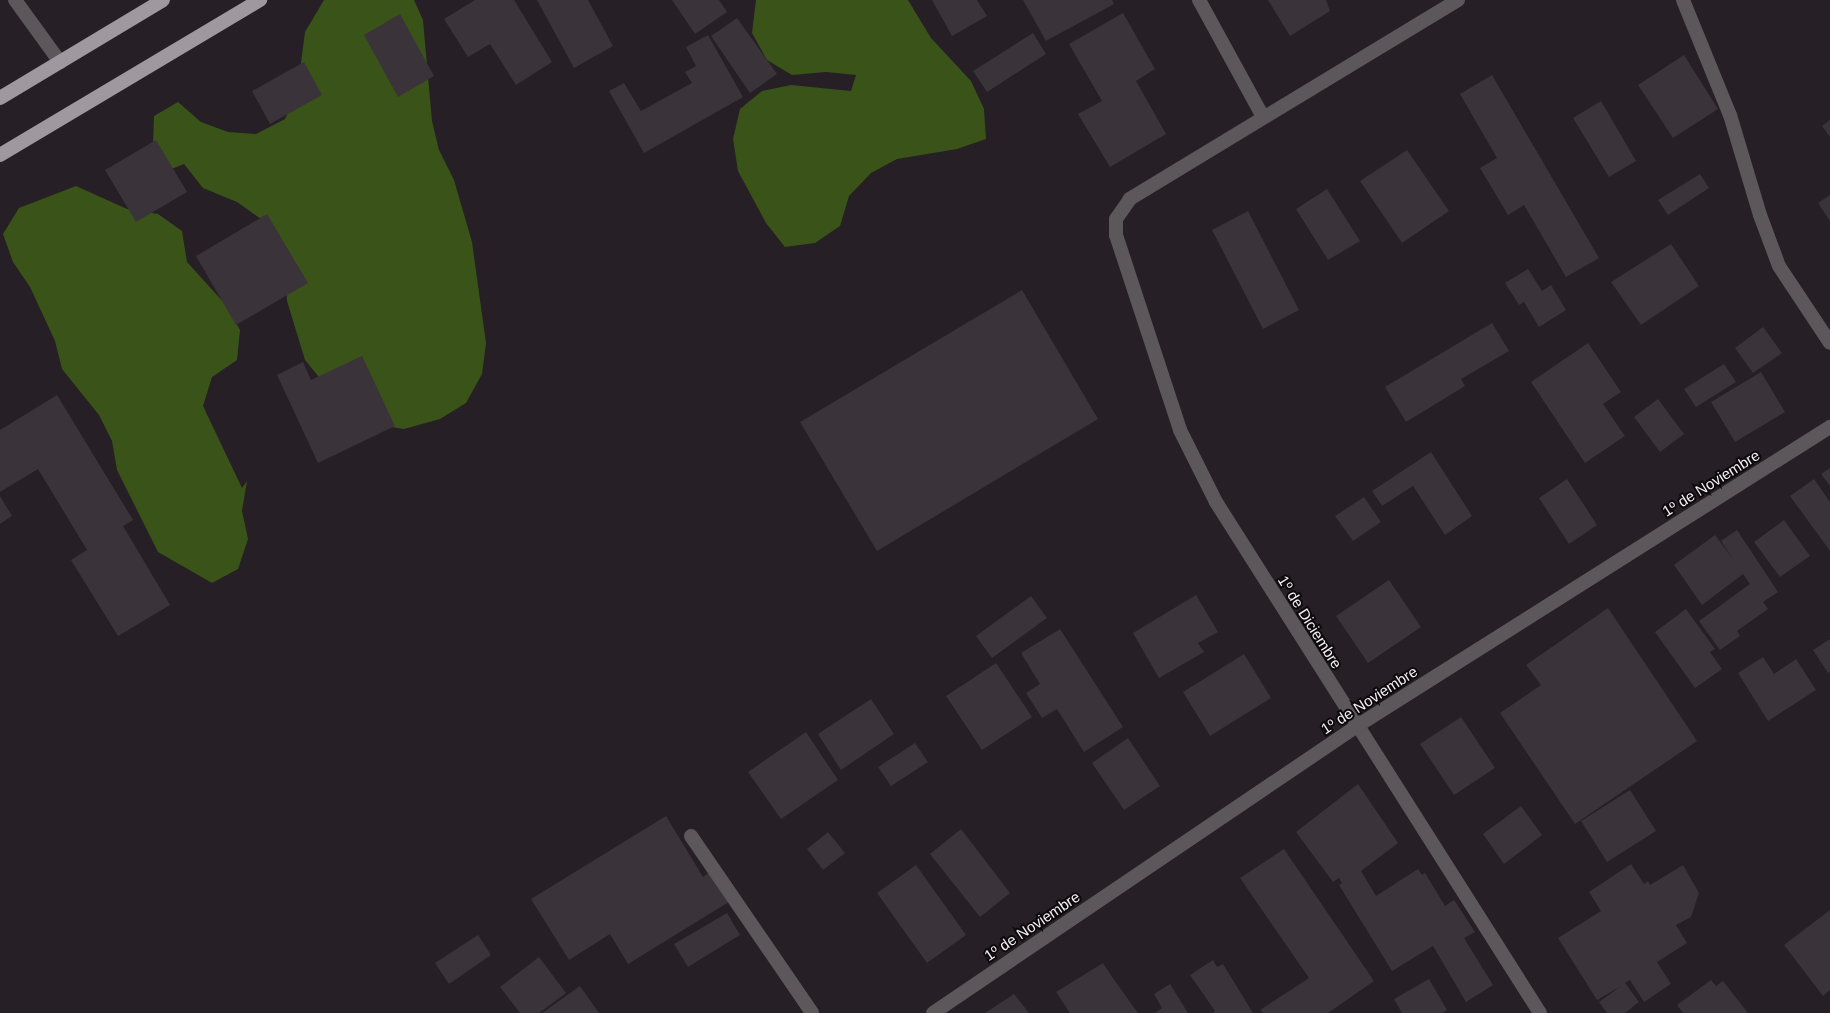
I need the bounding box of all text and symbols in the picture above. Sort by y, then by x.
street label: 1º de Noviembre [1659,446,1763,520]
street label: 1º de Diciembre [1274,572,1346,672]
street label: 1º de Noviembre [1317,662,1421,738]
street label: 1º de Noviembre [981,887,1083,965]

